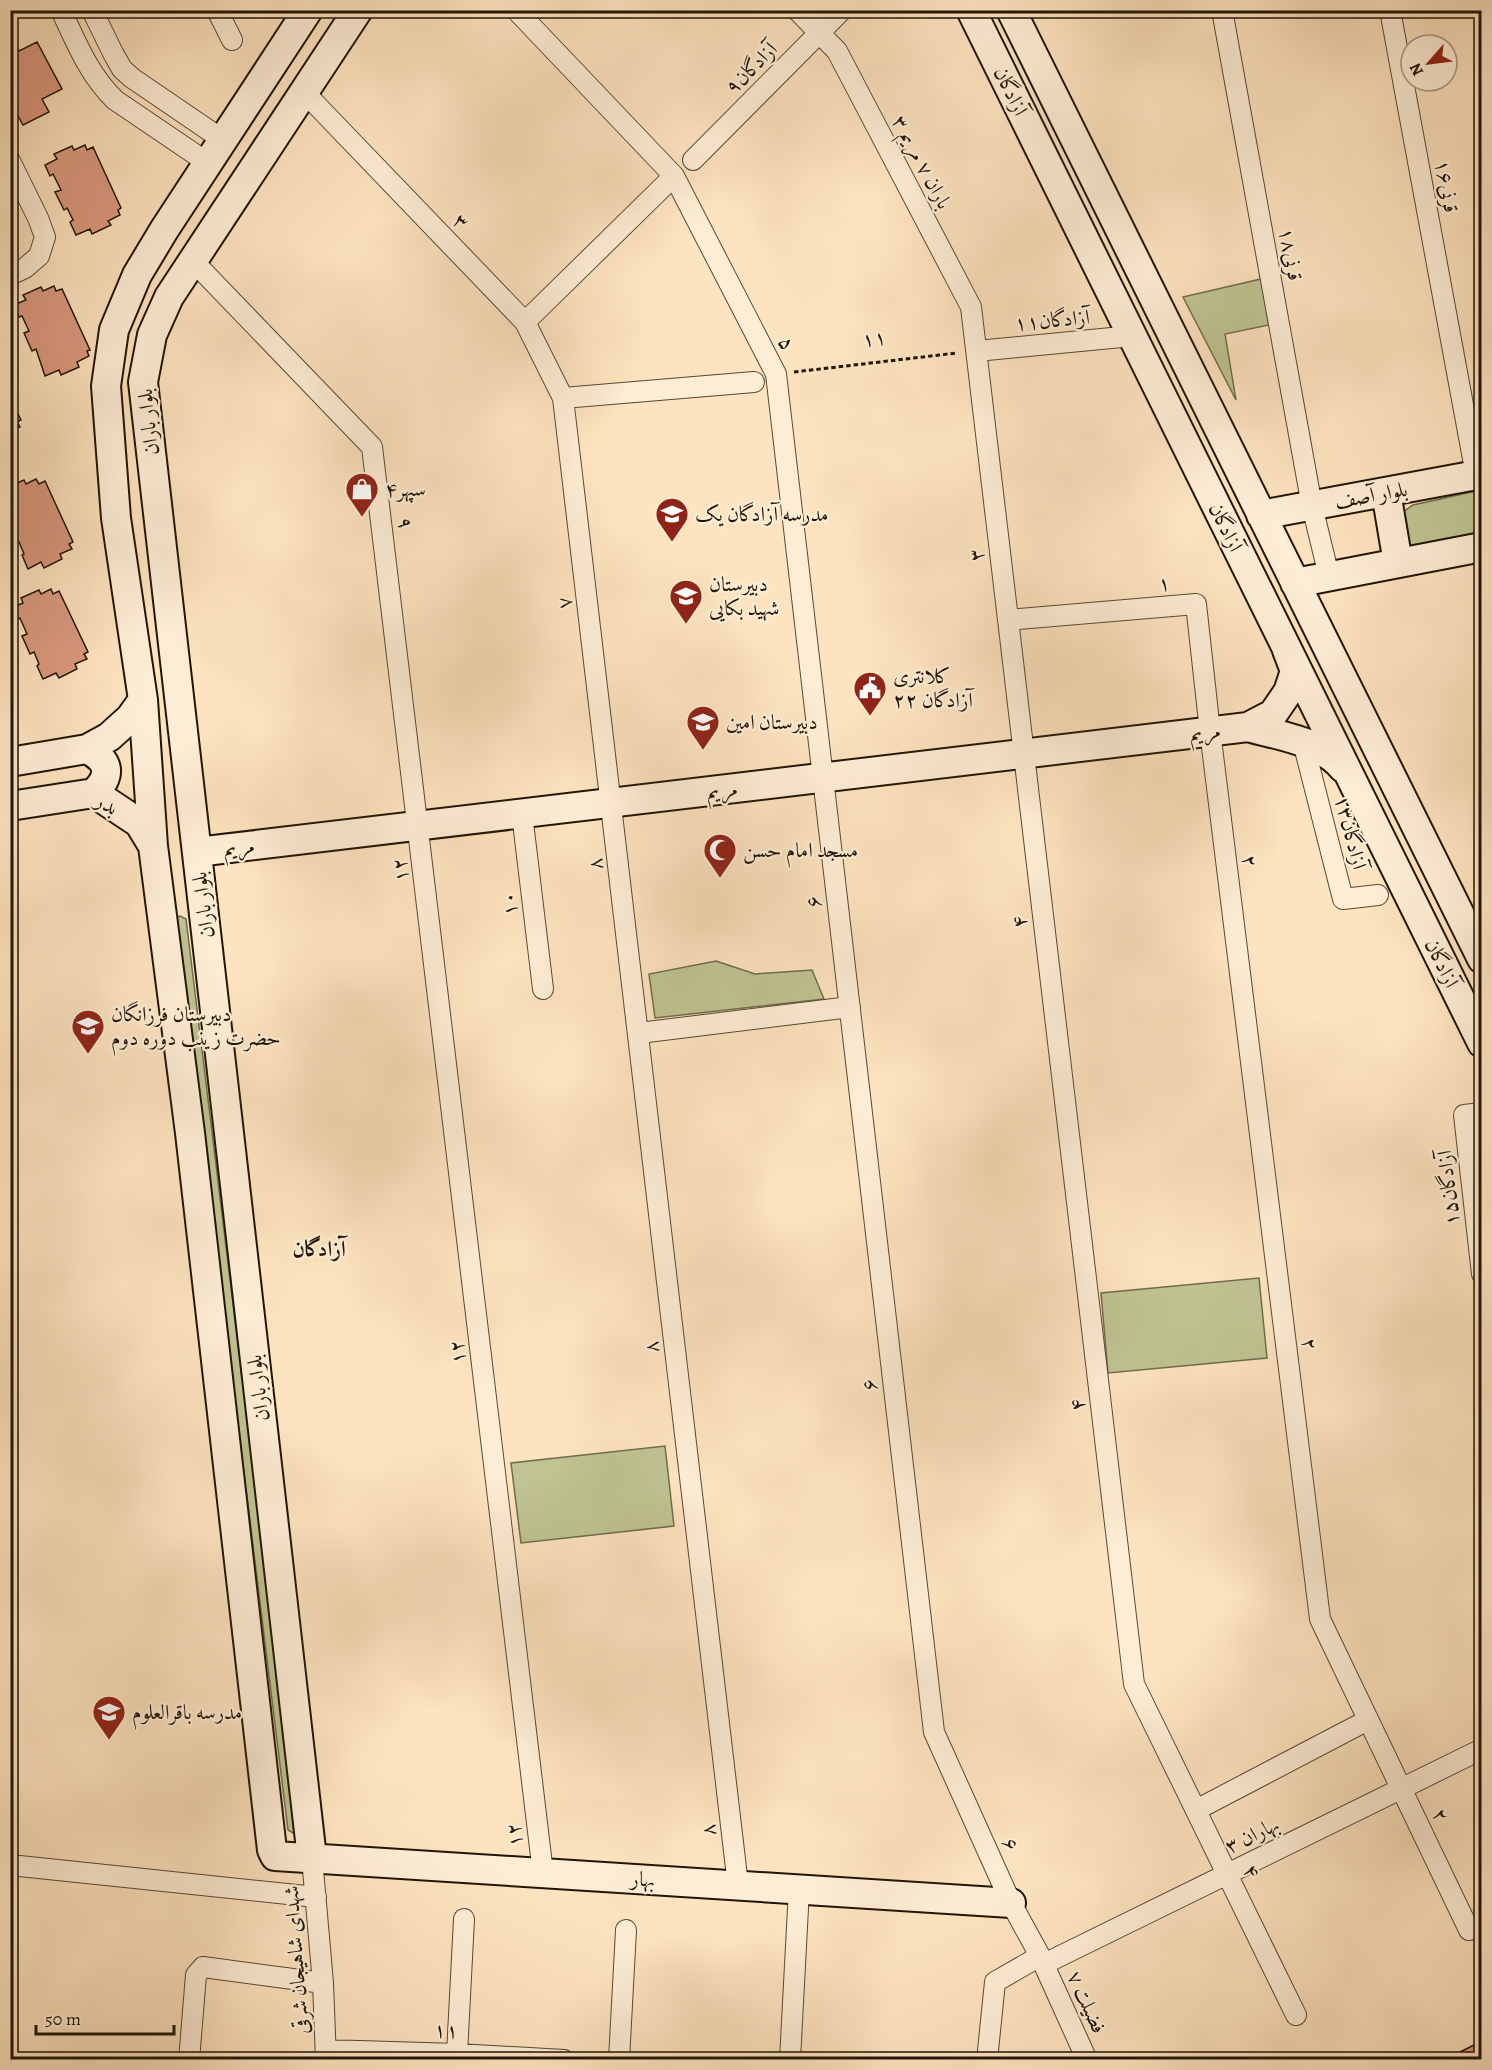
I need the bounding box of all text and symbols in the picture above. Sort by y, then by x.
north arrow [1399,33,1459,93]
street label: آزادگان۹ [719,34,785,100]
text: N [1404,59,1429,80]
street label: آزادگان [987,62,1036,122]
street label: باران ۷ مریم ۳ [882,110,958,216]
street label: قرنی۱۶ [1429,157,1465,215]
street label: ۳ [447,207,475,235]
street label: قرنی۱۸ [1273,225,1309,283]
street label: آزادگان۱۱ [1013,303,1093,337]
street label: ۱۱ [860,323,888,353]
street label: ۵ [772,331,802,355]
street label: بلوار باران [131,387,165,457]
shop icon: سپهر۴ [344,471,380,518]
place label: سپهر۴ [385,475,426,503]
street label: بلوار آصف [1332,475,1410,515]
school or university icon: مدرسه آزادگان یک [654,496,690,543]
street label: آزادگان [1202,498,1251,558]
place label: مدرسه آزادگان یک [695,500,829,528]
street label: ۹ [391,515,421,531]
street label: ۳ [961,547,991,563]
street label: ۱ [1157,569,1171,597]
place label: دبیرستان شهید بکایی [709,570,780,622]
school or university icon: دبیرستان شهید بکایی [668,578,704,625]
street label: ۷ [549,595,579,611]
place label: کلانتری ۲۲ آزادگان [893,662,975,714]
public building icon: کلانتری ۲۲ آزادگان [852,670,888,717]
school or university icon: دبیرستان امین [685,704,721,751]
place label: دبیرستان امین [726,708,818,736]
street label: مریم [1188,716,1223,752]
street label: مریم [705,774,740,810]
street label: بدر [89,785,124,822]
street label: آزادگان۱۳ [1328,792,1374,874]
street label: مریم [222,831,257,867]
mosque icon: مسجد امام حسن [702,832,738,879]
place label: مسجد امام حسن [743,836,858,868]
street label: ۲ [1235,853,1265,869]
street label: ۱۲ [385,856,415,884]
street label: ۸ [580,856,610,872]
street label: بلوار باران [185,870,221,940]
street label: ۱۰ [494,890,524,918]
street label: ۶ [798,894,828,910]
street label: ۴ [1004,914,1034,930]
street label: آزادگان [1418,934,1467,994]
place label: دبیرستان فرزانگان حضرت زینب دوره دوم [111,1000,281,1056]
school or university icon: دبیرستان فرزانگان حضرت زینب دوره دوم [70,1008,106,1055]
street label: آزادگان۱۵ [1430,1146,1466,1227]
district label: آزادگان [292,1234,348,1264]
street label: ۲ [1295,1336,1325,1352]
street label: ۱۲ [442,1338,472,1366]
street label: ۸ [636,1339,666,1355]
street label: بلوار باران [240,1353,276,1423]
street label: ۶ [854,1377,884,1393]
street label: ۴ [1062,1397,1092,1413]
school or university icon: مدرسه باقرالعلوم [91,1694,127,1741]
place label: مدرسه باقرالعلوم [132,1698,242,1730]
street label: ۲ [1426,1803,1456,1827]
street label: بهاران ۳ [1220,1810,1284,1860]
street label: ۱۲ [499,1821,529,1849]
street label: ۸ [693,1822,723,1838]
street label: ۶ [996,1833,1026,1855]
street label: ۴ [1237,1859,1267,1883]
street label: بهار [628,1864,656,1894]
street label: شهدای شاهیجان شرقی [277,1885,315,2035]
street label: فضیلت ۷ [1061,1966,1113,2038]
scale bar [36,1998,174,2036]
text: 50 m [45,2007,81,2031]
street label: ۱۱ [433,2016,459,2044]

